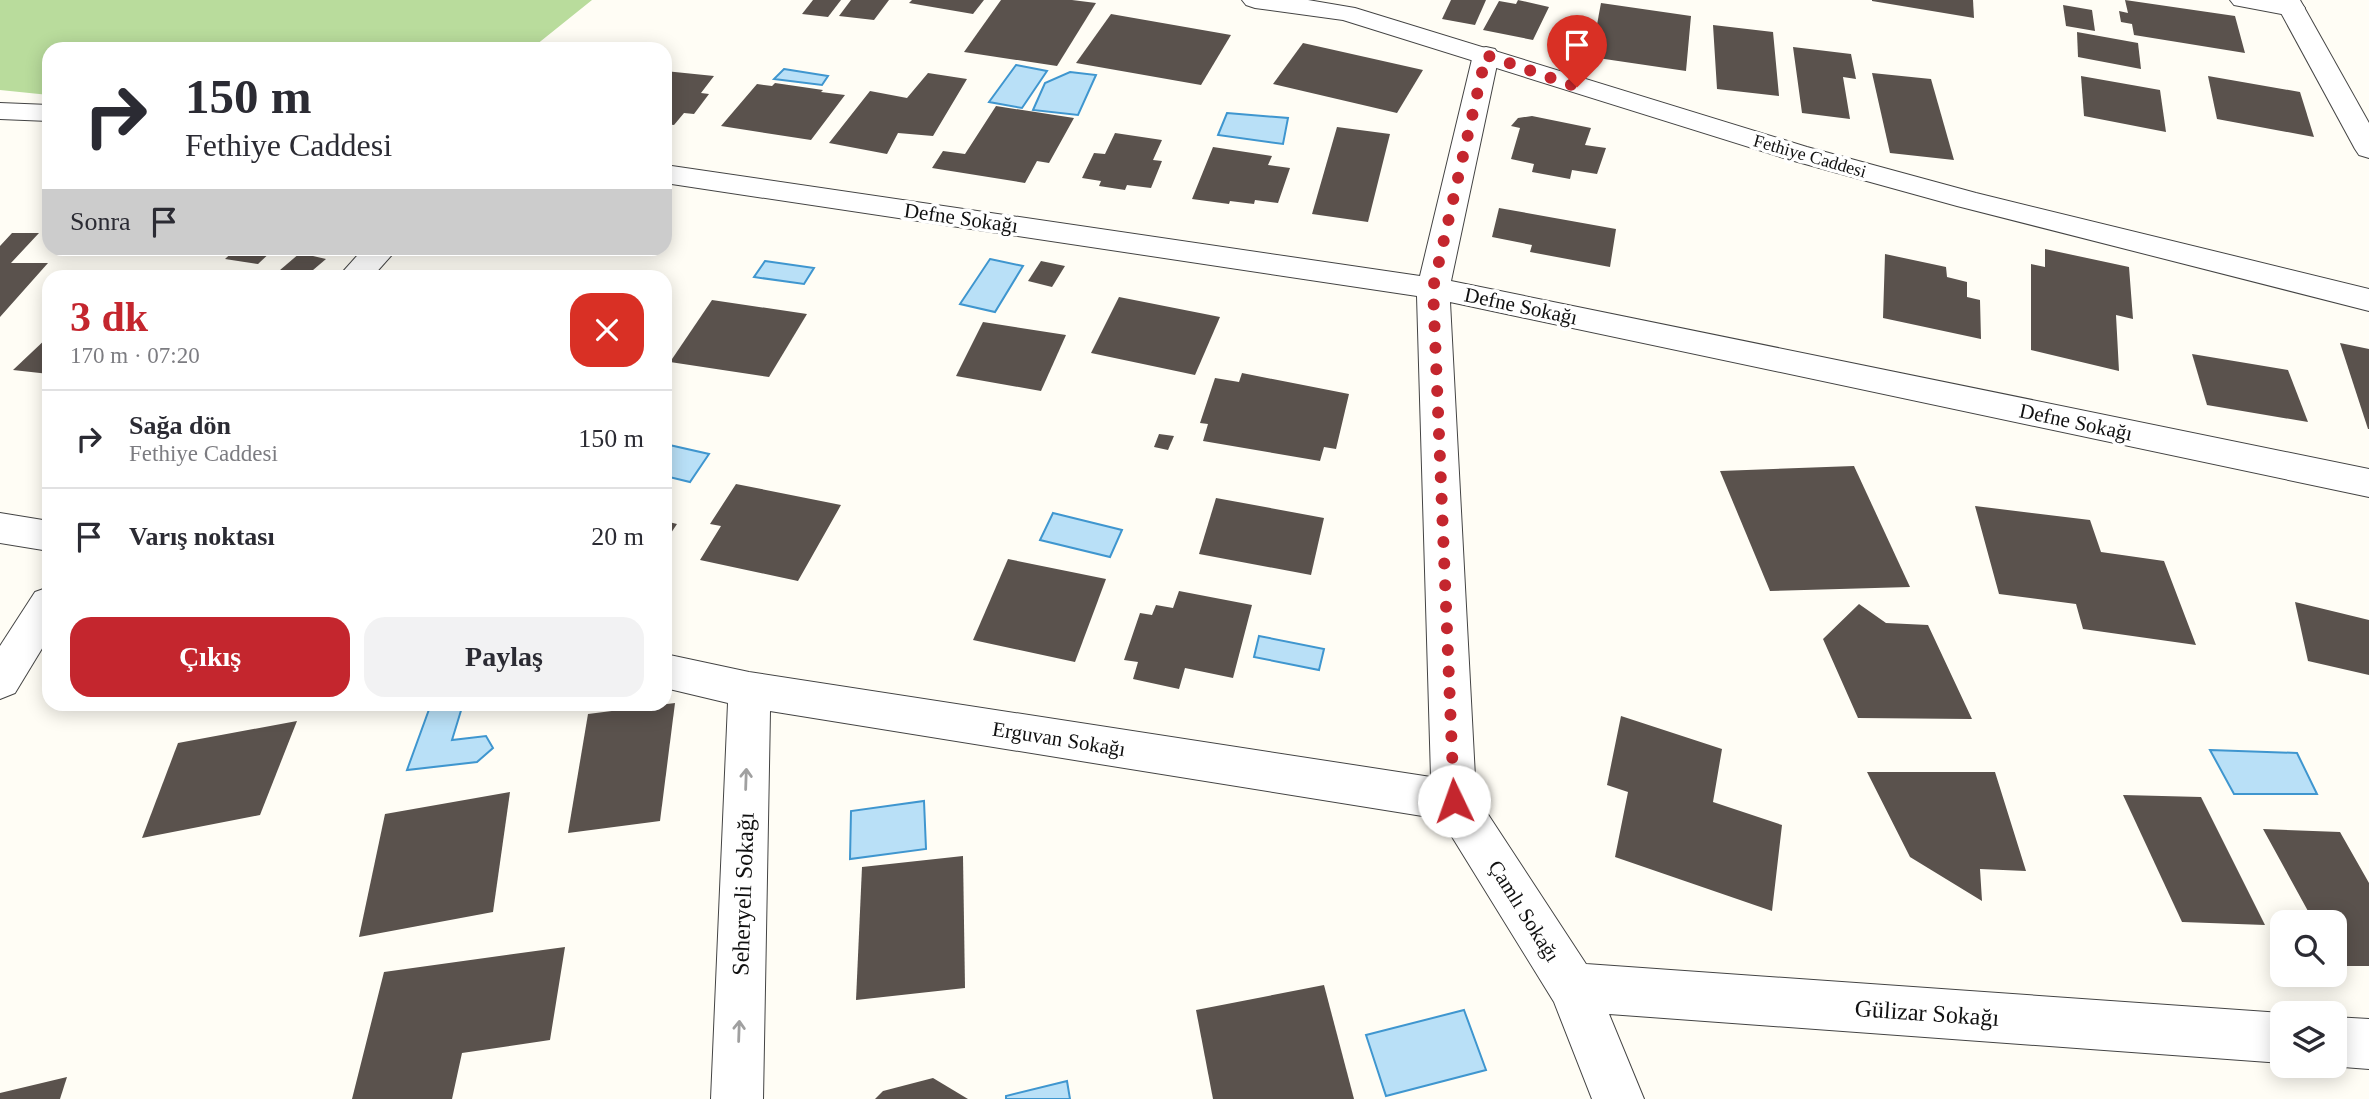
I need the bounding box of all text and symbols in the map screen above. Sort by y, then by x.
pin [1547,15,1607,87]
icon: arrive [1558,26,1596,64]
text: 150 m [185,69,312,124]
icon: right [70,70,161,161]
text: Fethiye Caddesi [185,127,392,163]
street label: Fethiye Caddesi [1751,130,1869,182]
street label: Defne Sokağı [902,198,1020,238]
icon: arrive [145,203,183,241]
text: Sonra [70,207,131,236]
street label: Defne Sokağı [1462,282,1580,330]
button: close [570,293,644,367]
text: 3 dk [70,294,148,340]
text: 170 m · 07:20 [70,343,200,368]
street label: Defne Sokağı [2017,398,2135,446]
text: Sağa dön [129,411,231,440]
icon: right [70,420,108,458]
text: 150 m [578,424,644,453]
text: Fethiye Caddesi [129,441,278,466]
icon: arrive [70,518,108,556]
text: Varış noktası [129,522,275,551]
text: 20 m [591,522,644,551]
button: Çıkış [70,617,350,697]
button: Paylaş [364,617,644,697]
street label: Erguvan Sokağı [991,717,1127,761]
position arrow [1417,764,1491,838]
one-way arrow [740,768,753,791]
street label: Seheryeli Sokağı [727,812,759,976]
street label: Çamlı Sokağı [1483,856,1565,966]
map controls [2270,910,2347,1078]
button: search [2270,910,2347,987]
street label: Gülizar Sokağı [1854,995,2000,1031]
button: layers [2270,1001,2347,1078]
one-way arrow [732,1020,745,1043]

